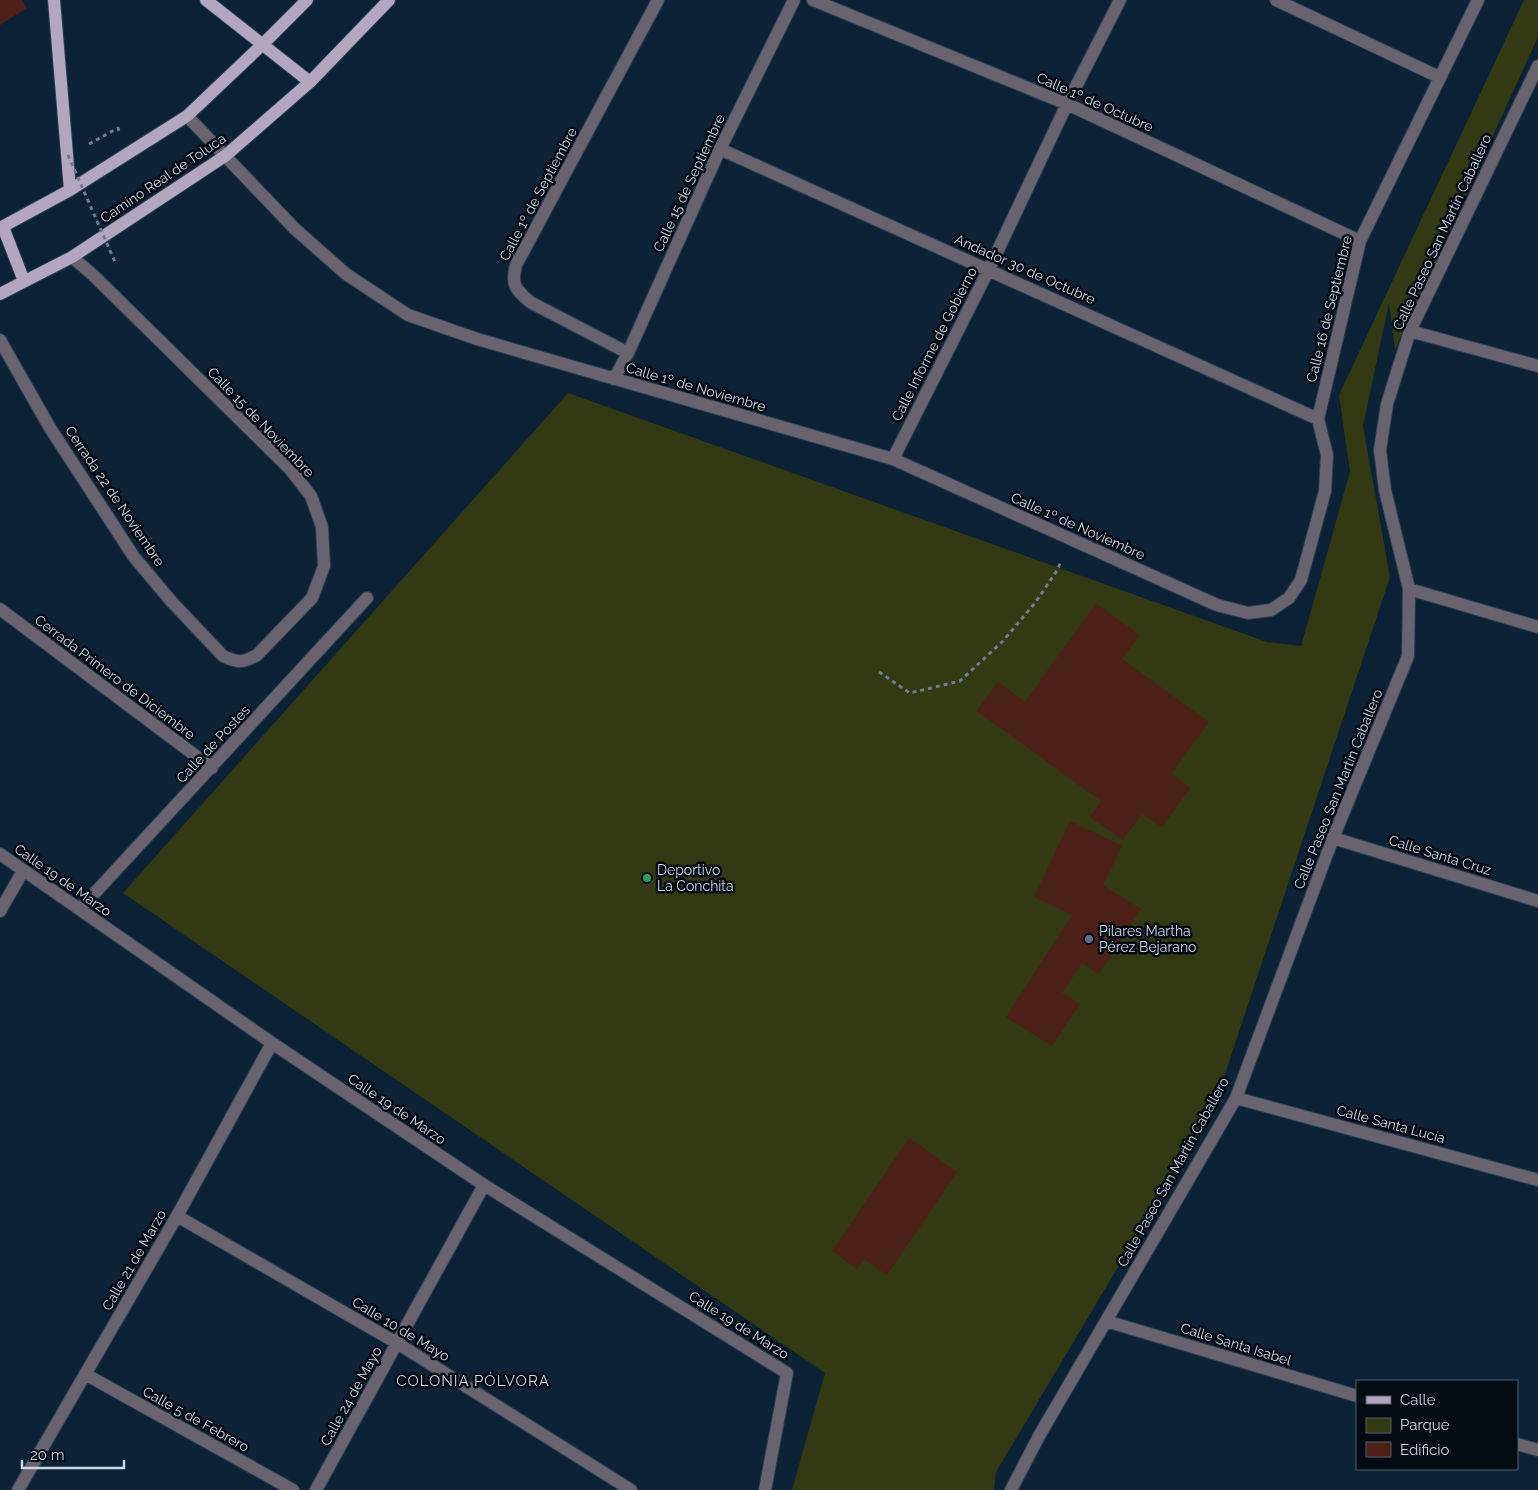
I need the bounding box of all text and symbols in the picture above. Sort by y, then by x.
street label: Calle 1º de Octubre [1034,69,1156,135]
street label: Calle 15 de Septiembre [650,112,728,254]
street label: Calle 1º de Septiembre [496,125,580,263]
street label: Camino Real de Toluca [97,130,229,226]
street label: Calle Paseo San Martín Caballero [1389,132,1495,332]
street label: Andador 30 de Octubre [952,231,1098,307]
street label: Calle 16 de Septiembre [1303,234,1355,384]
street label: Calle Informe de Gobierno [888,264,980,424]
street label: Calle 1º de Noviembre [624,359,768,415]
street label: Calle 15 de Noviembre [204,364,318,480]
street label: Cerrada 22 de Noviembre [62,423,168,569]
street label: Calle 1º de Noviembre [1009,489,1147,563]
street label: Cerrada Primero de Diciembre [32,612,198,742]
street label: Calle Paseo San Martín Caballero [1290,687,1386,891]
street label: Calle de Postes [173,702,253,786]
street label: Calle Santa Cruz [1387,832,1493,878]
street label: Calle 19 de Marzo [11,841,115,919]
place label: Deportivo La Conchita [657,862,734,894]
marker: Deportivo La Conchita [641,872,653,884]
place label: Pilares Martha Pérez Bejarano [1099,923,1196,955]
marker: Pilares Martha Pérez Bejarano [1083,933,1095,945]
street label: Calle 19 de Marzo [345,1070,449,1148]
street label: Calle Paseo San Martín Caballero [1114,1074,1232,1270]
street label: Calle Santa Lucía [1335,1102,1447,1146]
street label: Calle 21 de Marzo [99,1207,169,1313]
street label: Calle 19 de Marzo [686,1288,792,1362]
street label: Calle 10 de Mayo [350,1294,452,1364]
street label: Calle Santa Isabel [1179,1320,1294,1369]
street label: Calle 24 de Mayo [317,1344,385,1448]
district label: COLONIA PÓLVORA [396,1372,550,1390]
legend [1356,1380,1518,1470]
street label: Calle 5 de Febrero [140,1383,252,1455]
text: Calle [1400,1391,1436,1409]
text: Parque [1400,1416,1450,1434]
scale bar [22,1438,125,1470]
text: Edificio [1400,1441,1450,1459]
text: 20 m [30,1446,65,1464]

